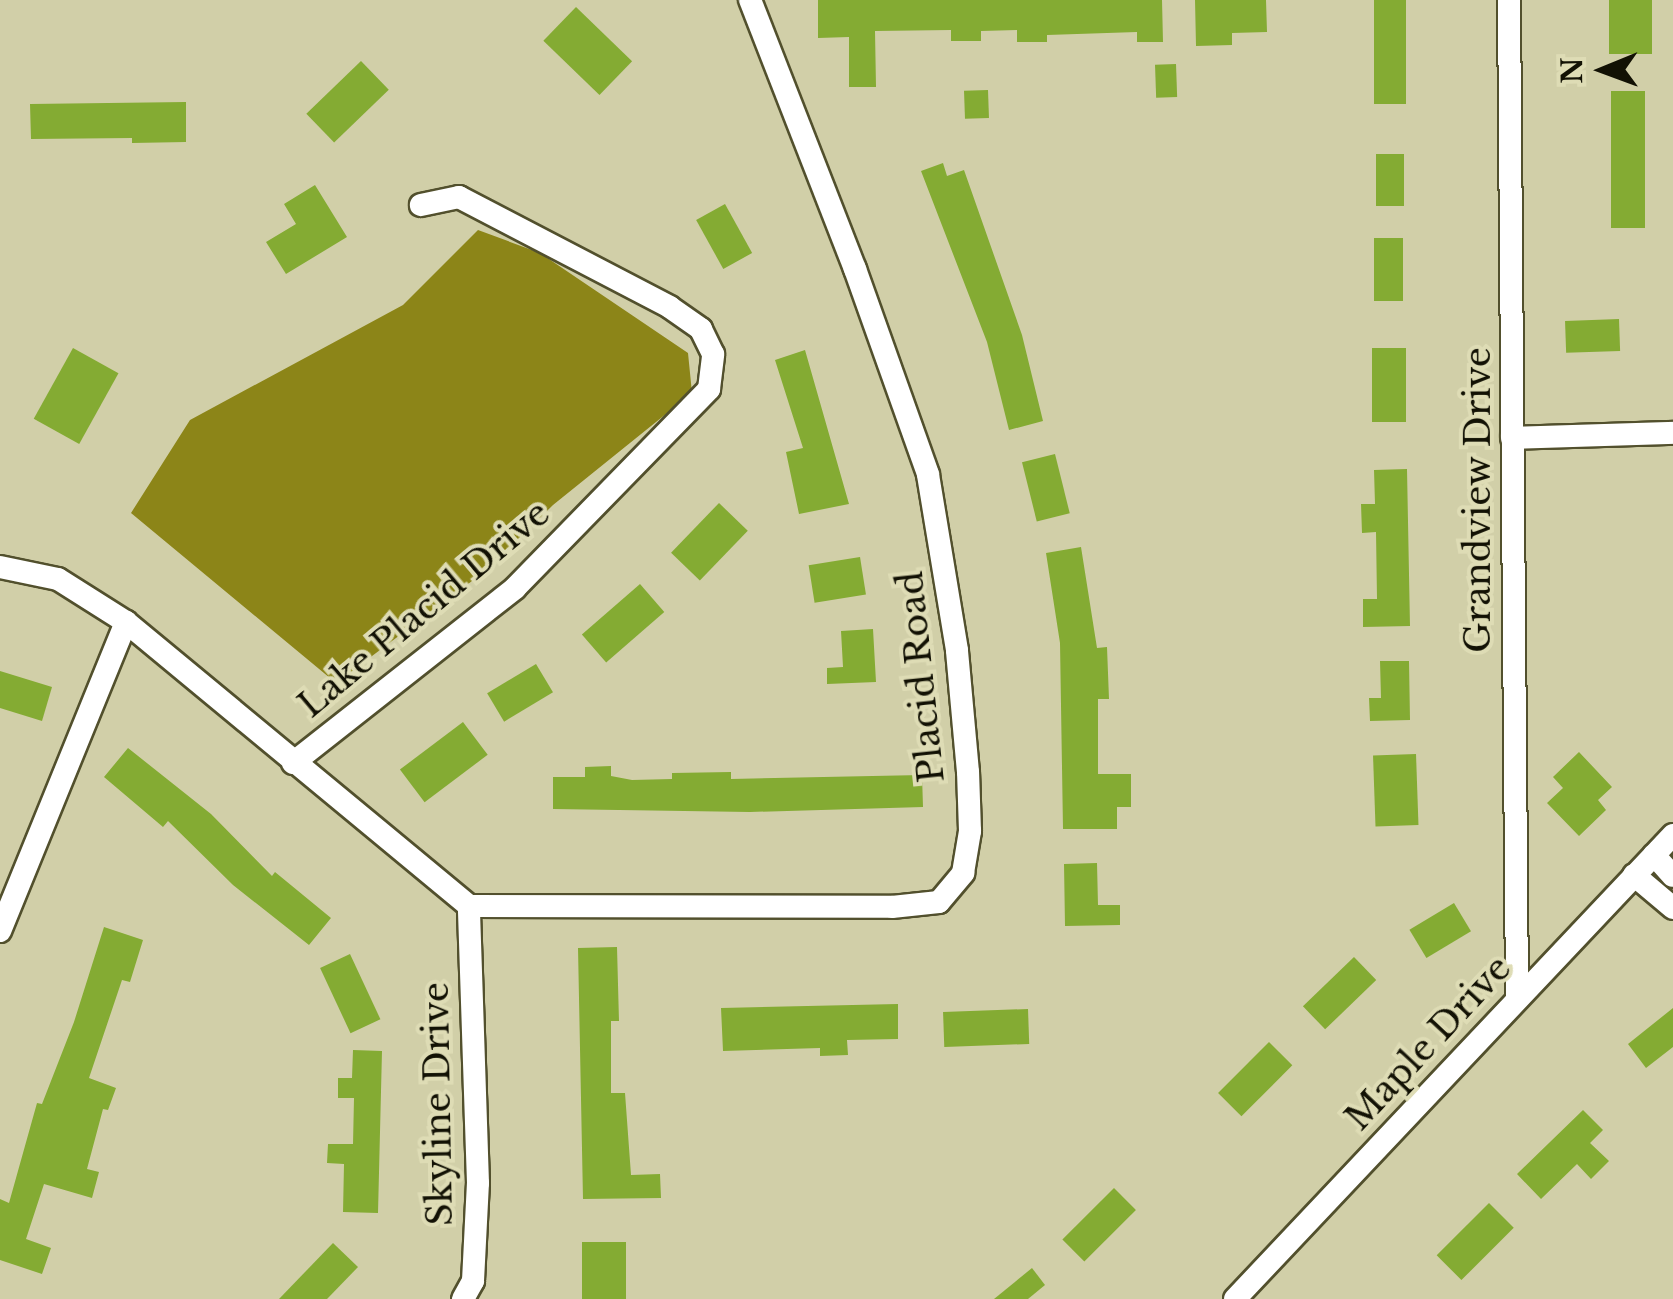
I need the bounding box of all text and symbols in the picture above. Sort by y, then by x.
north arrow [1553,20,1653,120]
text: N [1555,57,1590,84]
street label: Grandview Drive [1457,347,1499,653]
street label: Lake Placid Drive [290,492,558,726]
street label: Placid Road [889,569,953,785]
street label: Maple Drive [1337,947,1519,1139]
street label: Skyline Drive [415,982,461,1226]

